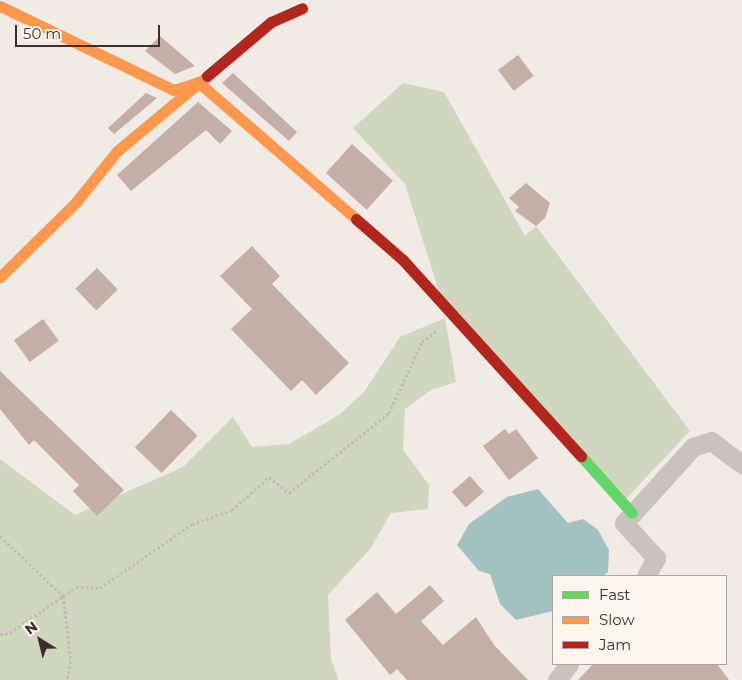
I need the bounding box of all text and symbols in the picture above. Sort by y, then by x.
scale bar [18,15,162,47]
text: 50 m [23,24,61,43]
legend [552,575,727,665]
text: Fast [599,585,630,604]
text: Slow [599,610,635,629]
north arrow [15,615,65,665]
text: N [21,617,41,638]
text: Jam [599,635,631,654]

